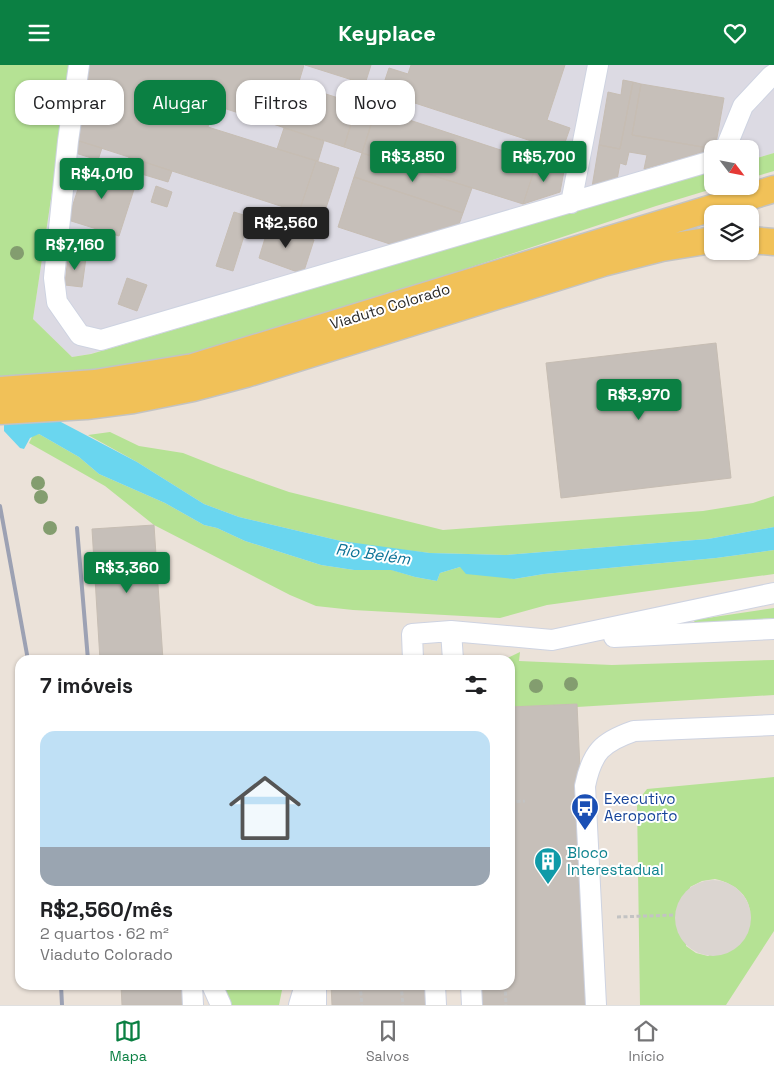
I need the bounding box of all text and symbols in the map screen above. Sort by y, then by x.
icon: menu [25,19,53,47]
text: Keyplace [338,19,436,47]
icon: heart [721,19,749,47]
chip: Comprar [15,80,124,125]
chip: Alugar [134,80,226,125]
chip: Filtros [236,80,326,125]
chip: Novo [336,80,415,125]
north arrow [704,140,759,195]
map controls [704,140,759,260]
pin: R$3,850 [367,141,459,183]
pin: R$5,700 [498,141,590,183]
text: R$3,850 [381,146,445,167]
text: R$5,700 [512,146,576,167]
pin: R$4,010 [56,157,148,200]
text: R$4,010 [71,163,133,184]
button: layers [704,205,759,260]
pin: R$2,560 [240,207,332,249]
text: R$2,560 [254,212,318,233]
pin: R$7,160 [29,229,121,271]
text: R$7,160 [46,234,104,255]
street label: Viaduto Colorado [328,279,452,333]
pin: R$3,970 [593,379,685,421]
text: R$3,970 [608,384,670,405]
water label: Rio Belém [334,538,413,570]
pin: R$3,360 [81,551,173,594]
text: R$3,360 [95,557,159,578]
icon: filters [462,671,490,699]
text: 7 imóveis [40,672,133,699]
icon: home [220,763,310,853]
place label: Executivo Aeroporto [604,789,677,825]
bus stop icon: Executivo Aeroporto [570,792,600,831]
place label: Bloco Interestadual [567,843,664,879]
building icon: Bloco Interestadual [533,846,563,885]
text: R$2,560/mês [40,896,173,923]
text: 2 quartos · 62 m² [40,923,169,944]
text: Viaduto Colorado [40,944,173,965]
tab: Mapa [110,1017,147,1065]
tab: Salvos [366,1017,409,1065]
tab: Início [629,1017,664,1065]

